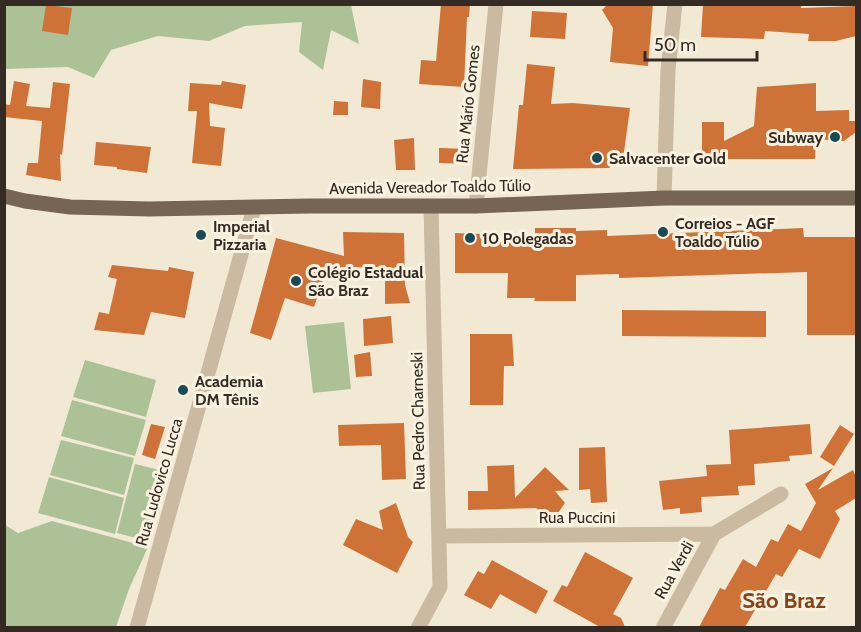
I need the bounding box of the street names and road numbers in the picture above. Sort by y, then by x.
street label: Rua Mário Gomes [452,44,484,164]
street label: Avenida Vereador Toaldo Túlio [329,176,531,198]
street label: Rua Pedro Charneski [407,352,429,490]
street label: Rua Ludovico Lucca [132,416,186,548]
street label: Rua Puccini [539,508,615,527]
street label: Rua Verdi [650,538,698,602]

